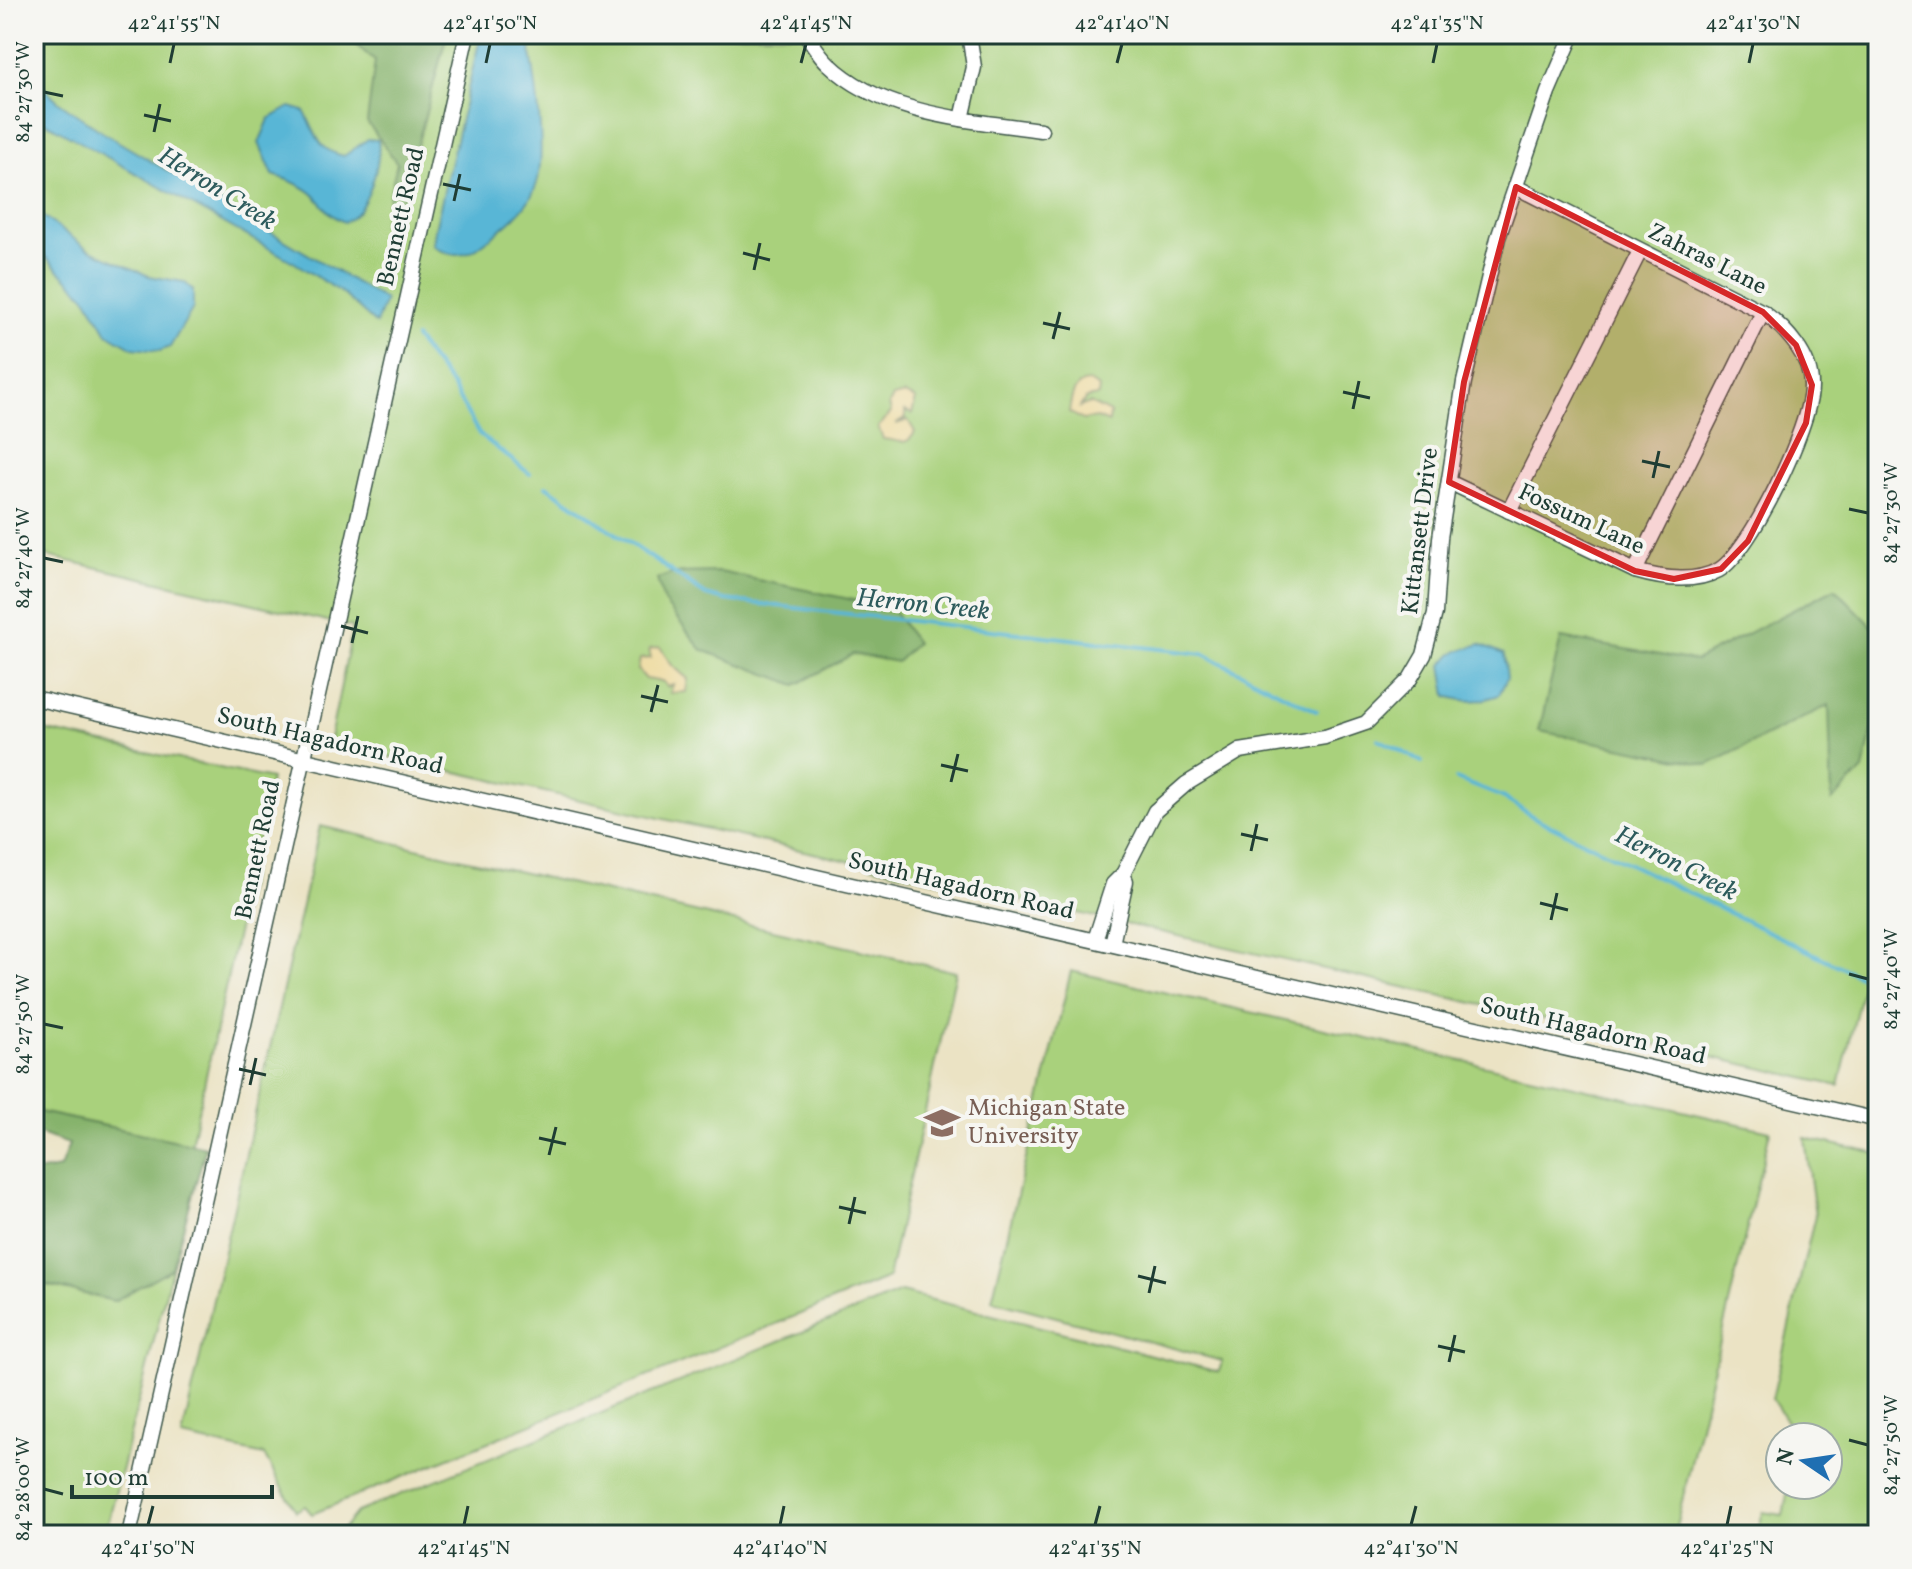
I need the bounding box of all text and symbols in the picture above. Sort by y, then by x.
text: 42°41'55"N [128,10,221,38]
text: 42°41'50"N [443,10,537,38]
text: 42°41'45"N [760,10,853,38]
text: 42°41'40"N [1074,10,1170,38]
text: 42°41'35"N [1390,10,1484,38]
text: 42°41'30"N [1706,10,1801,38]
text: 84°27'30"W [10,41,38,143]
water label: Herron Creek [151,138,283,240]
street label: Bennett Road [369,144,435,290]
street label: Zahras Lane [1642,215,1772,305]
street label: Kittansett Drive [1394,446,1448,616]
text: 84°27'30"W [1878,462,1906,564]
street label: Fossum Lane [1512,476,1650,564]
text: 84°27'40"W [10,507,38,609]
water label: Herron Creek [855,580,991,630]
street label: South Hagadorn Road [214,699,446,785]
street label: Bennett Road [228,777,290,923]
water label: Herron Creek [1608,818,1744,910]
street label: South Hagadorn Road [845,844,1077,930]
text: 84°27'40"W [1878,928,1906,1030]
text: 84°27'50"W [10,974,38,1074]
street label: South Hagadorn Road [1477,989,1709,1075]
place label: Michigan State University [968,1092,1125,1154]
school or university icon: Michigan State University [923,1104,961,1142]
text: 84°27'50"W [1878,1395,1906,1495]
north arrow [1764,1421,1844,1501]
text: 84°28'00"W [10,1437,38,1541]
text: N [1770,1446,1804,1468]
scale bar [72,1449,272,1499]
text: 100 m [84,1462,149,1496]
text: 42°41'50"N [101,1535,195,1563]
text: 42°41'45"N [418,1535,511,1563]
text: 42°41'40"N [732,1535,828,1563]
text: 42°41'35"N [1048,1535,1142,1563]
text: 42°41'30"N [1364,1535,1459,1563]
text: 42°41'25"N [1680,1535,1774,1563]

